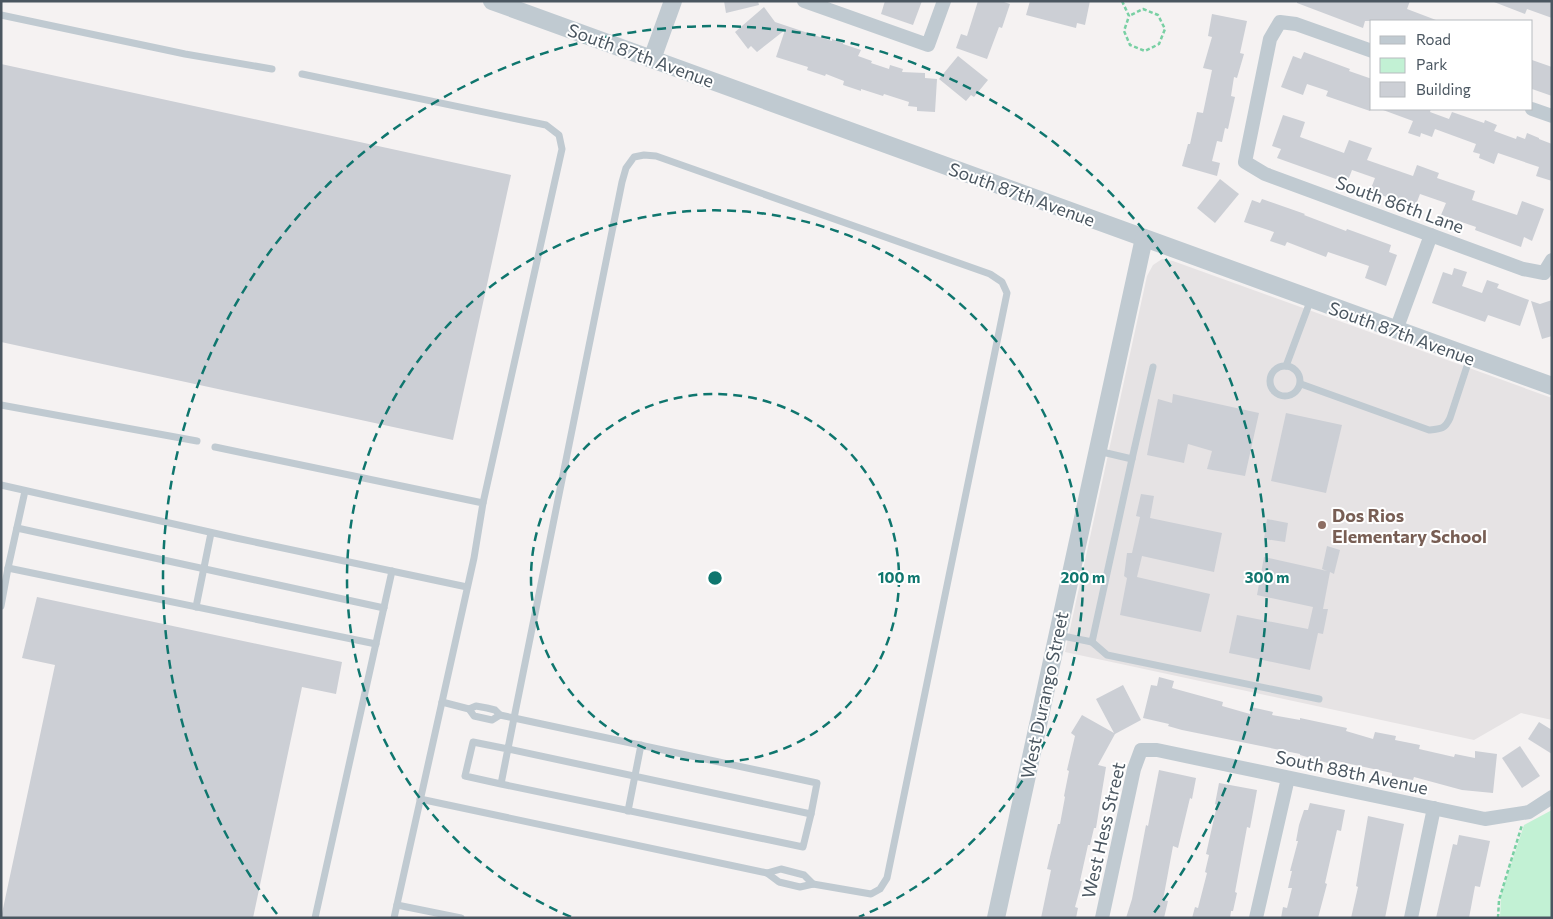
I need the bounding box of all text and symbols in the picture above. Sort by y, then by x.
street label: South 87th Avenue [565,18,717,92]
legend [1370,20,1533,110]
text: Road [1416,30,1451,48]
text: Park [1416,55,1447,73]
text: Building [1416,80,1471,98]
street label: South 87th Avenue [946,157,1098,231]
street label: South 86th Lane [1333,171,1467,237]
street label: South 87th Avenue [1326,296,1478,370]
place label: Dos Rios Elementary School [1332,504,1487,547]
marker: Dos Rios Elementary School [1316,519,1328,531]
text: 100 m [878,568,920,586]
text: 200 m [1061,568,1105,586]
text: 300 m [1245,568,1289,586]
centre of rings [706,569,724,587]
street label: West Durango Street [1016,609,1072,781]
street label: South 88th Avenue [1274,745,1430,799]
street label: West Hess Street [1077,760,1129,900]

